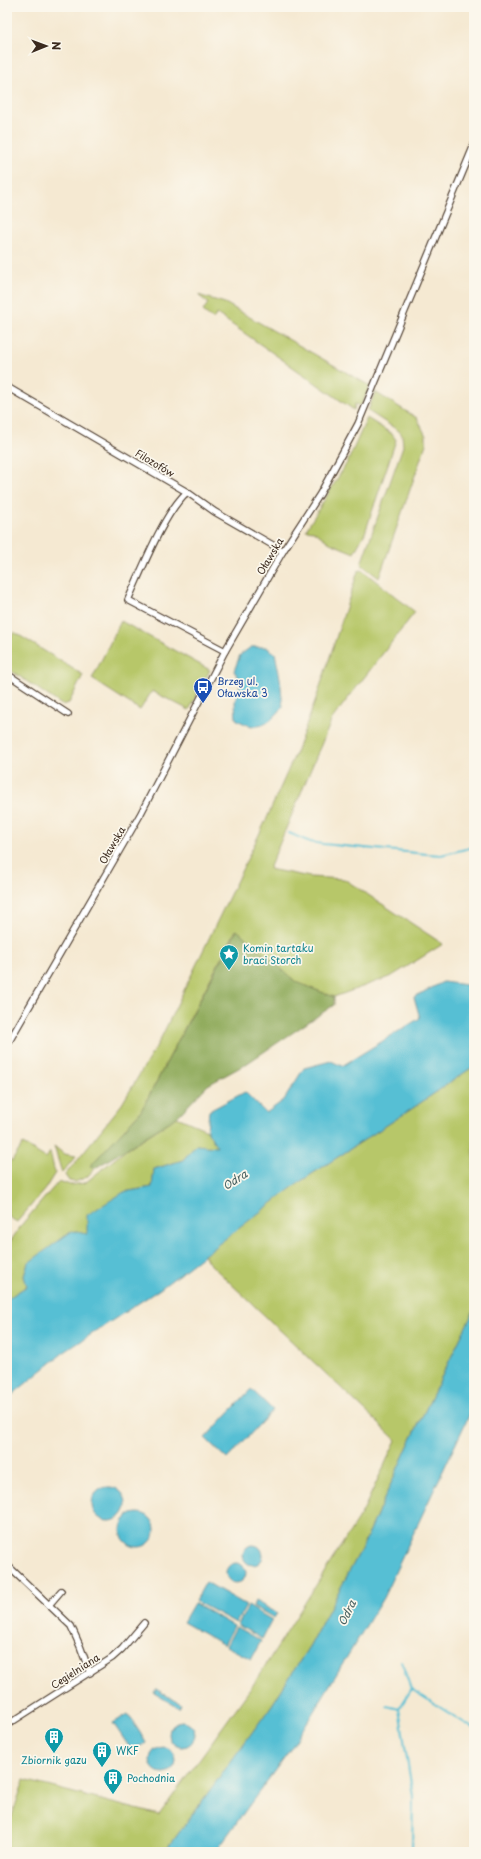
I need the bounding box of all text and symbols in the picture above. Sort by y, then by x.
north arrow [26,26,66,66]
text: N [48,41,65,51]
street label: Filozofów [133,445,178,480]
street label: Oławska [253,534,287,577]
place label: Brzeg ul. Oławska 3 [217,673,268,700]
bus stop icon: Brzeg ul. Oławska 3 [192,676,214,704]
street label: Oławska [95,822,129,866]
place label: Komin tartaku braci Storch [243,940,314,967]
place icon: Komin tartaku braci Storch [218,943,240,971]
water label: Odra [219,1165,251,1194]
water label: Odra [333,1596,360,1628]
street label: Cegielniana [47,1649,103,1692]
building icon: Zbiornik gazu [43,1726,65,1754]
building icon: WKF [91,1740,113,1768]
place label: WKF [116,1743,139,1758]
place label: Zbiornik gazu [21,1752,87,1767]
building icon: Pochodnia [102,1767,124,1795]
place label: Pochodnia [127,1770,176,1785]

